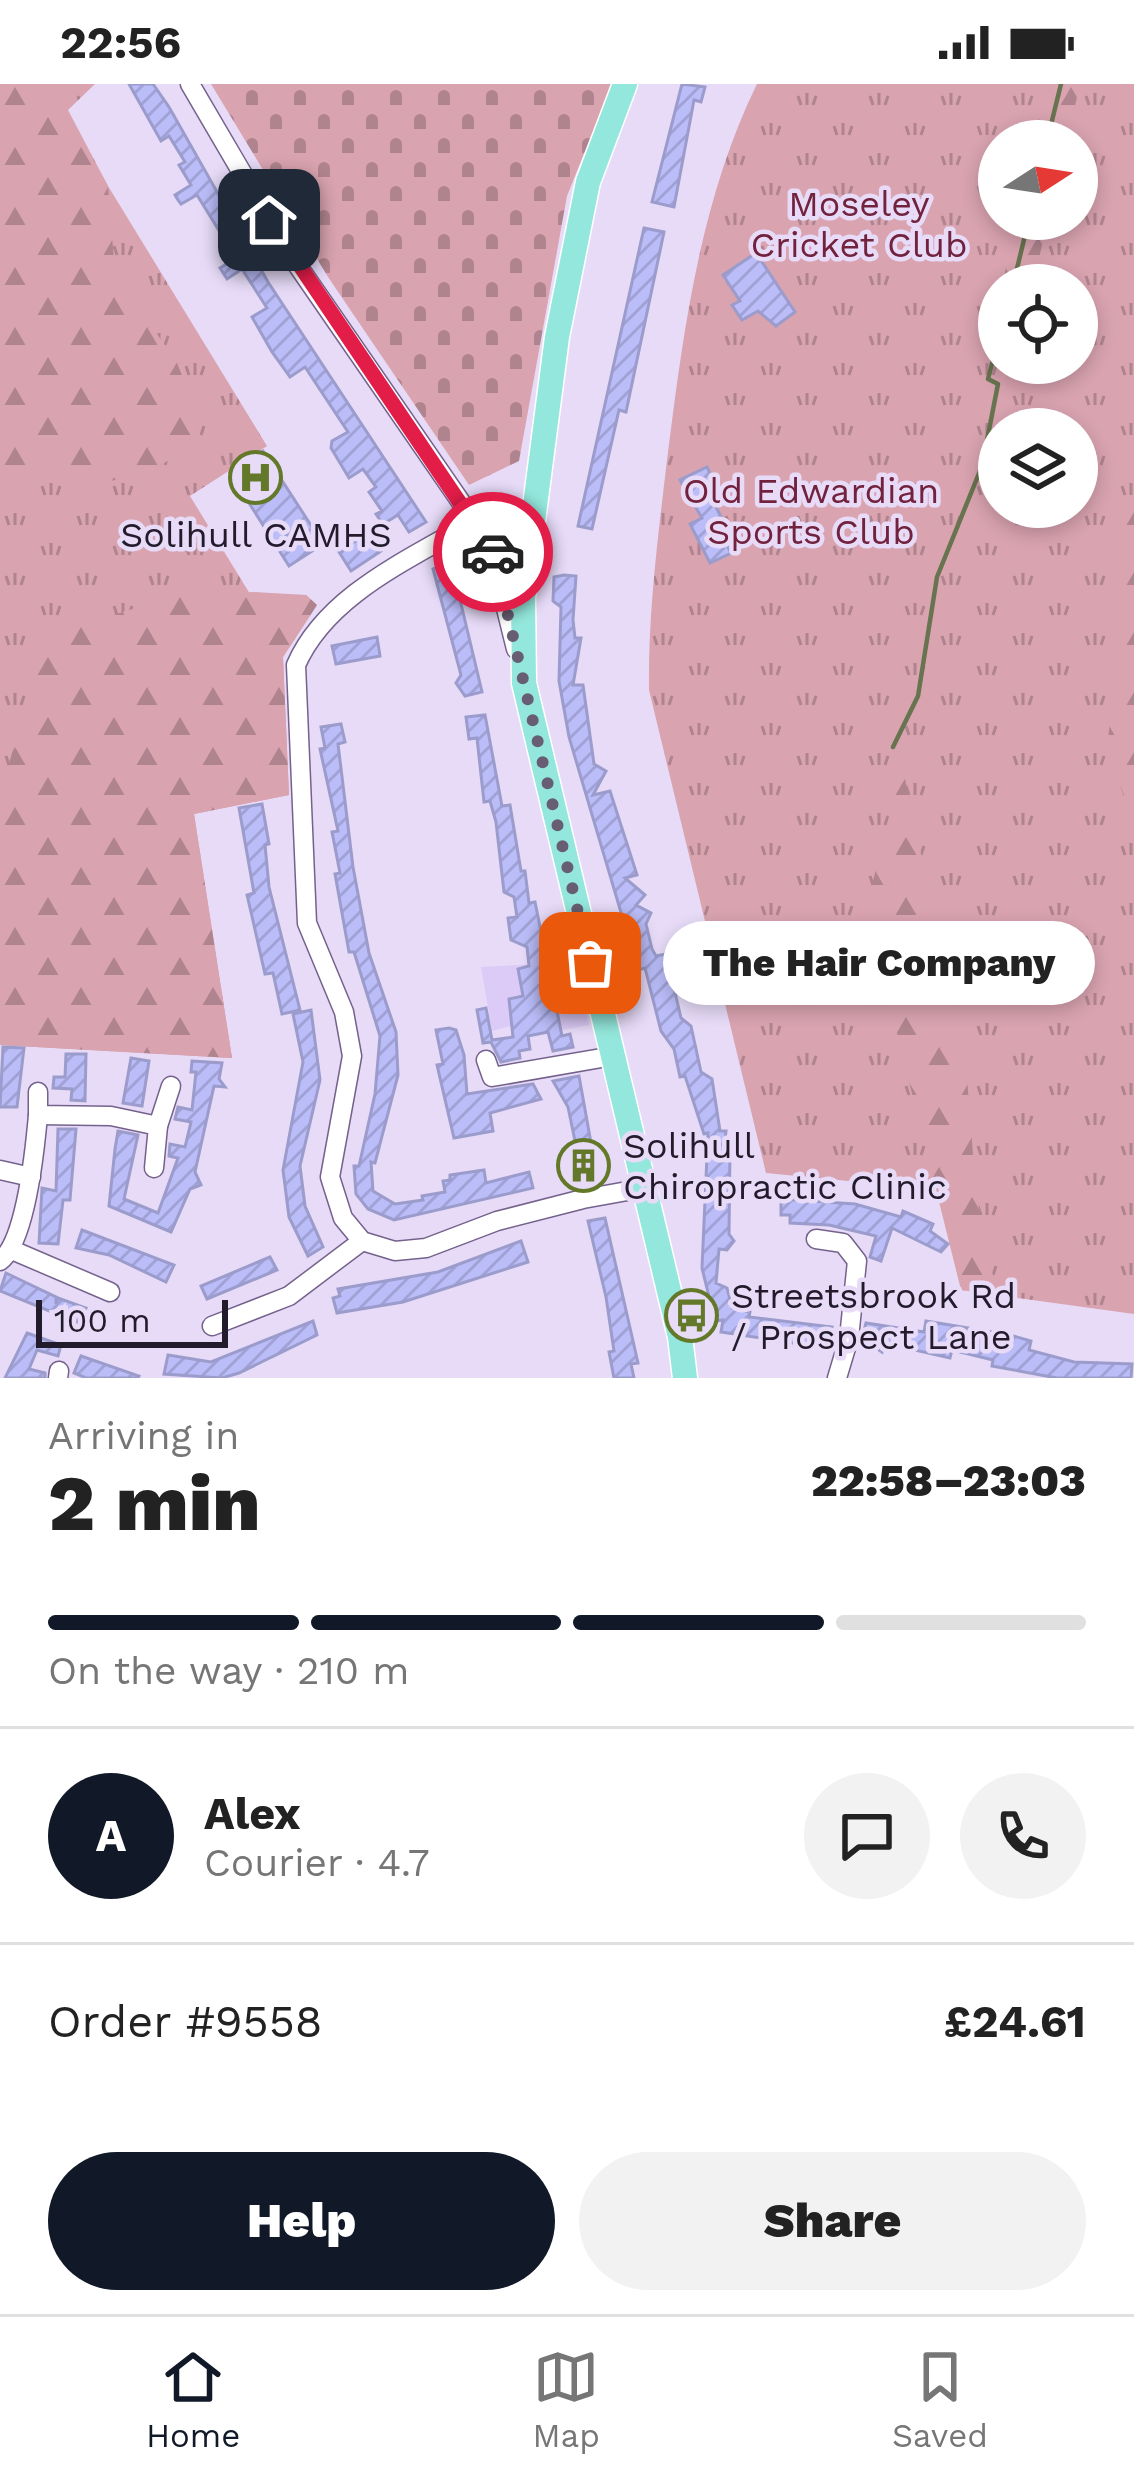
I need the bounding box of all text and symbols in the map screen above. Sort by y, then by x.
text: 22:56 [60,16,181,69]
north arrow [978,120,1098,240]
map controls [978,120,1098,528]
pin [218,169,320,271]
park label: Moseley Cricket Club [751,183,967,266]
icon: home [236,187,302,253]
button: locate [978,264,1098,384]
button: layers [978,408,1098,528]
hospital icon: Solihull CAMHS [228,450,284,506]
park label: Old Edwardian Sports Club [683,470,939,553]
courier [433,492,553,612]
place label: Solihull CAMHS [120,514,392,556]
icon: car [460,519,526,585]
pin [539,912,641,1014]
callout: The Hair Company [662,921,1094,1005]
icon: bag [557,930,623,996]
text: The Hair Company [703,940,1055,985]
place label: Solihull Chiropractic Clinic [623,1125,947,1208]
building icon: Solihull Chiropractic Clinic [556,1138,612,1194]
place label: Streetsbrook Rd / Prospect Lane [731,1275,1016,1358]
bus stop icon: Streetsbrook Rd / Prospect Lane [664,1288,720,1344]
scale bar [36,1294,228,1347]
text: 100 m [54,1301,151,1340]
text: Arriving in [48,1413,239,1458]
text: 22:58–23:03 [811,1454,1086,1507]
text: 2 min [48,1457,261,1549]
text: On the way · 210 m [48,1648,409,1693]
button: chat [804,1773,930,1899]
button: phone [960,1773,1086,1899]
text: Alex [204,1787,301,1840]
text: A [96,1809,126,1862]
text: Courier · 4.7 [204,1840,430,1885]
text: Order #9558 [48,1995,323,2048]
text: £24.61 [944,1995,1086,2048]
button: Help [48,2152,555,2290]
button: Share [579,2152,1086,2290]
tab: Home [146,2344,240,2455]
tab: Map [533,2344,600,2455]
tab: Saved [892,2344,988,2455]

